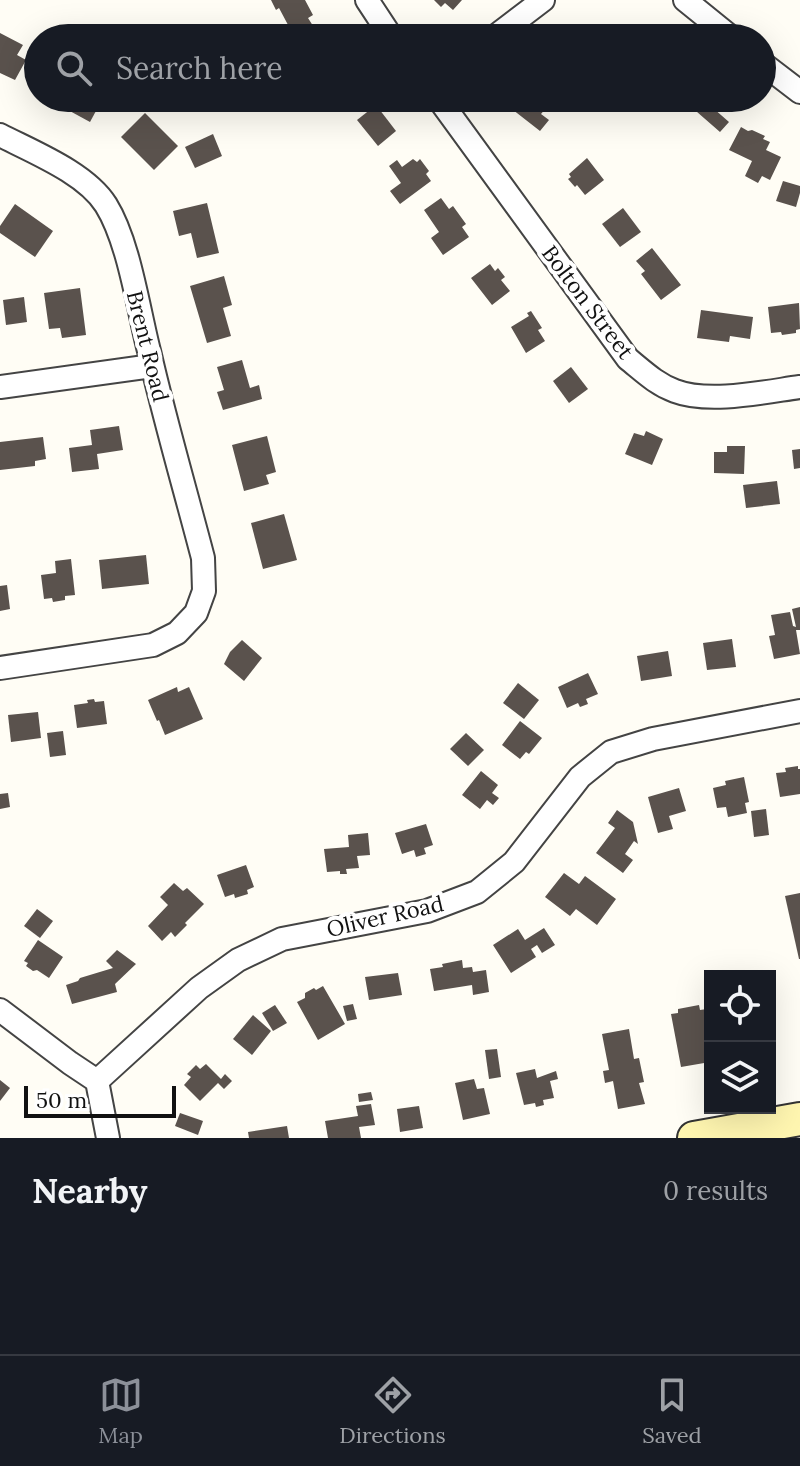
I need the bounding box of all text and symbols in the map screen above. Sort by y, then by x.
search box [24,24,776,112]
icon: search [52,46,96,90]
text: Search here [116,49,283,87]
street label: Bolton Street [536,239,640,365]
street label: Brent Road [121,288,175,404]
street label: Oliver Road [324,889,446,943]
map controls [704,970,776,1114]
button: locate [704,970,776,1042]
button: layers [704,1042,776,1114]
scale bar [24,1082,176,1118]
text: 50 m [36,1086,87,1114]
text: Nearby [32,1169,148,1212]
text: 0 results [663,1174,768,1207]
tab: Map [98,1373,143,1449]
tab: Directions [339,1373,446,1449]
tab: Saved [642,1373,702,1449]

